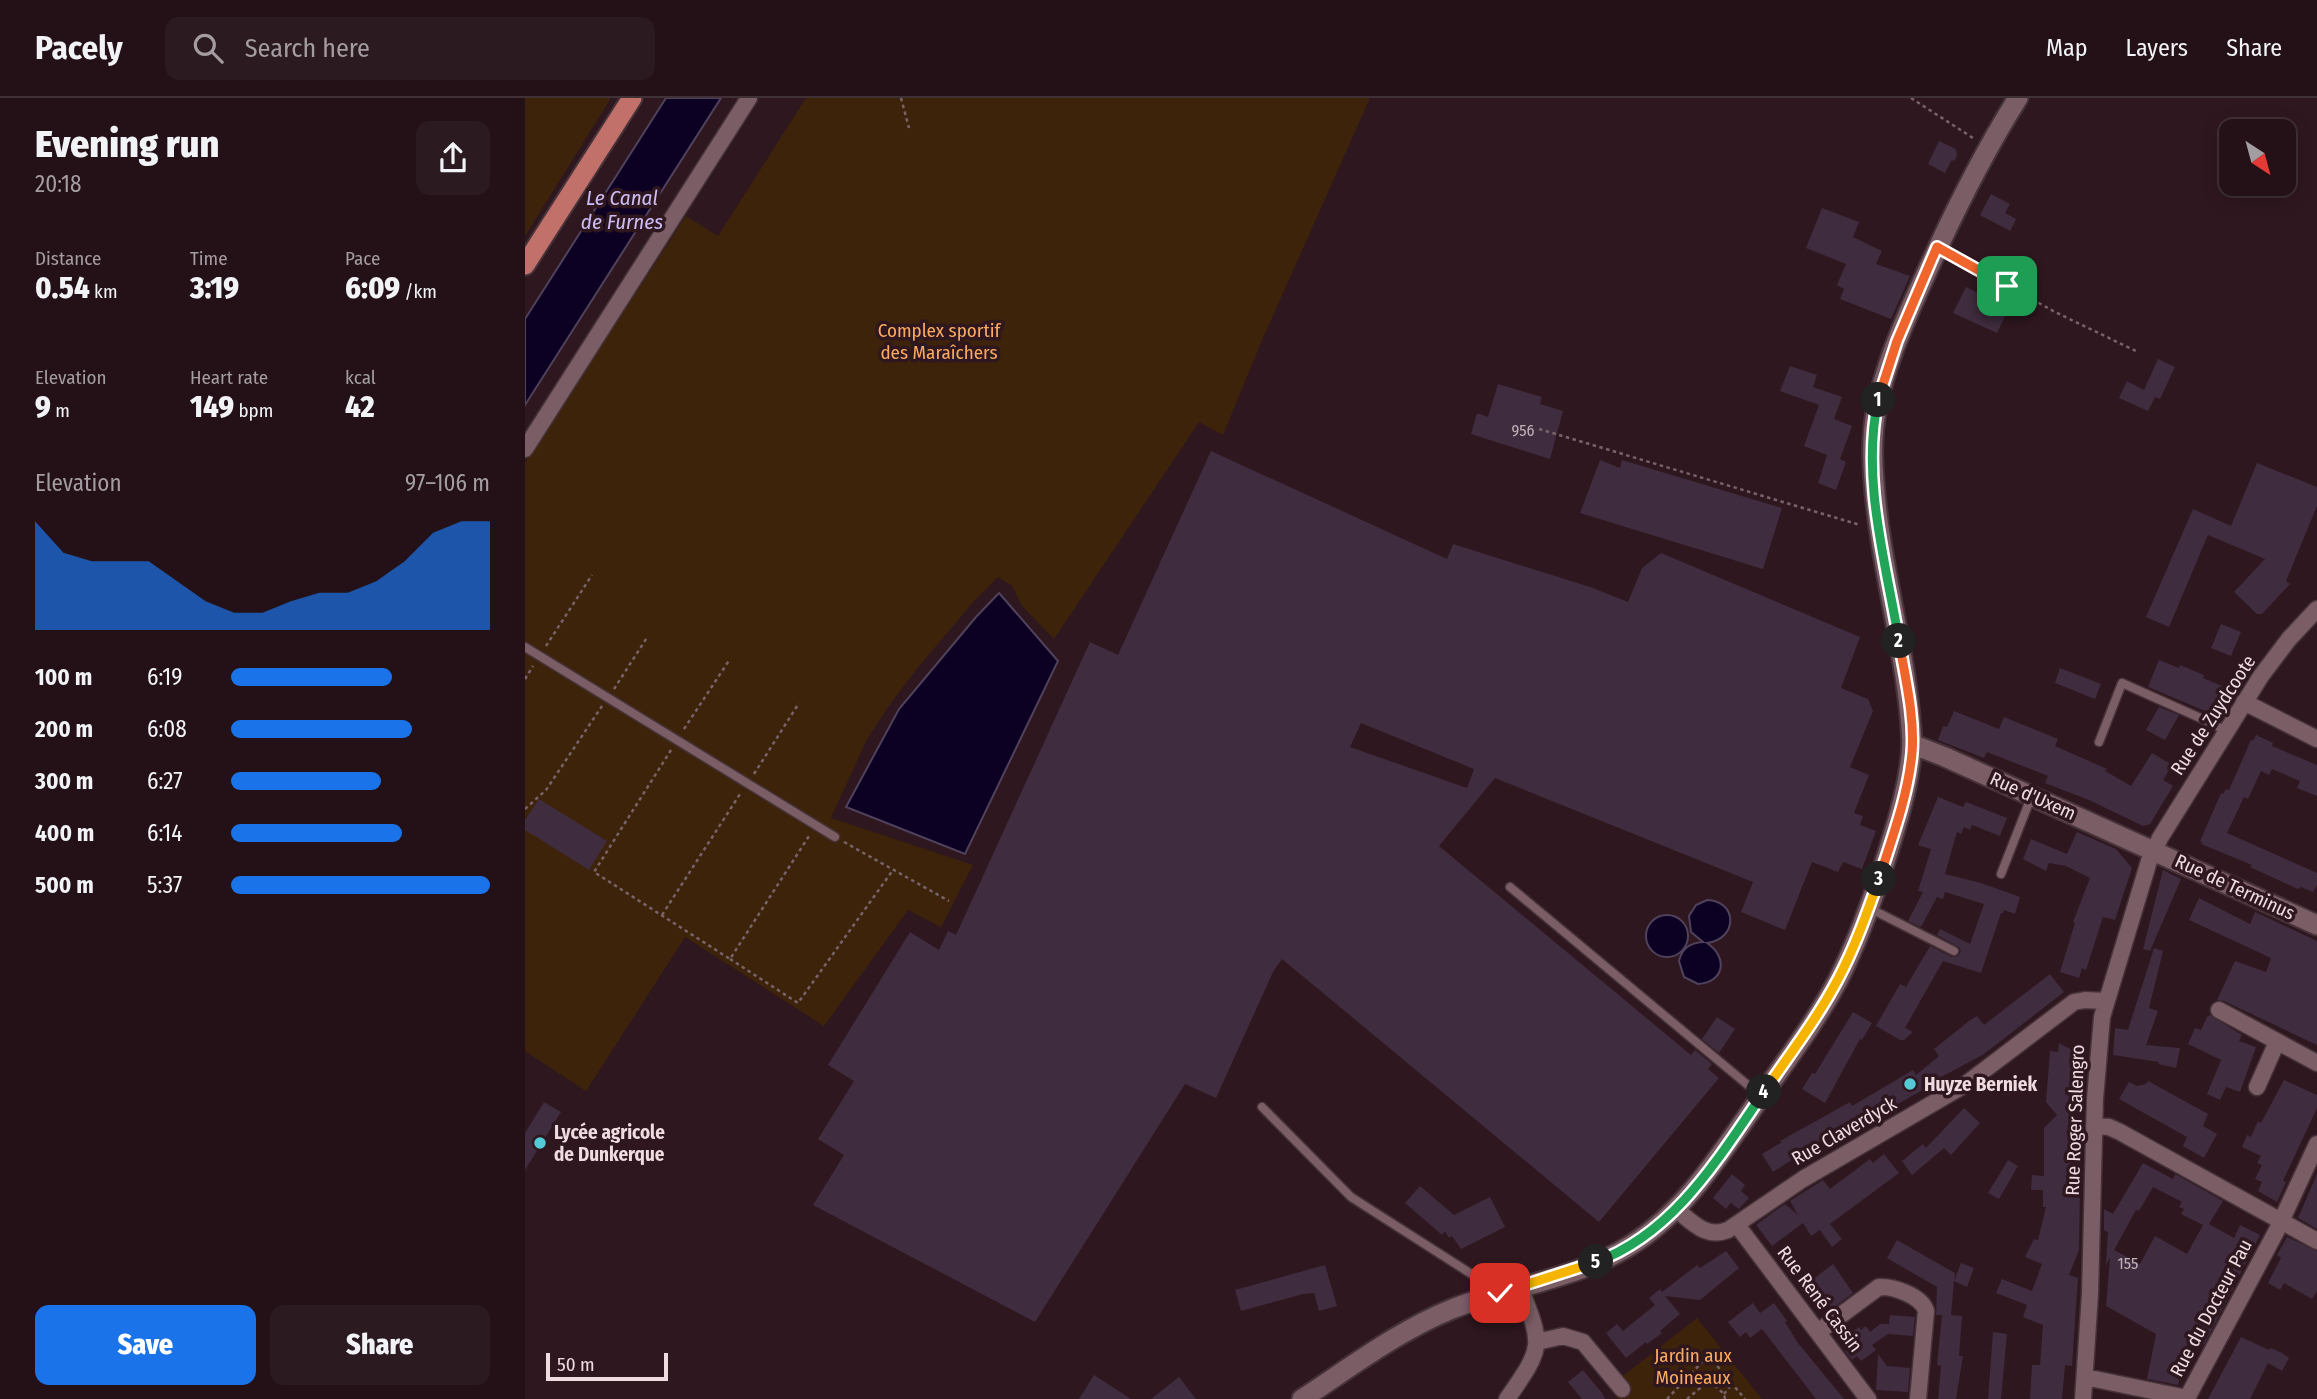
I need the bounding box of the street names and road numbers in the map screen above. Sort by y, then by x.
street label: Rue de Zuydcoote [2166,651,2260,779]
street label: Rue d'Uxem [1987,767,2079,825]
street label: Rue de Terminus [2171,849,2299,925]
street label: Rue Roger Salengro [2061,1044,2089,1196]
street label: Rue Claverdyck [1788,1092,1901,1170]
street label: Rue du Docteur Pau [2165,1235,2257,1381]
street label: Rue René Cassin [1773,1241,1867,1357]

